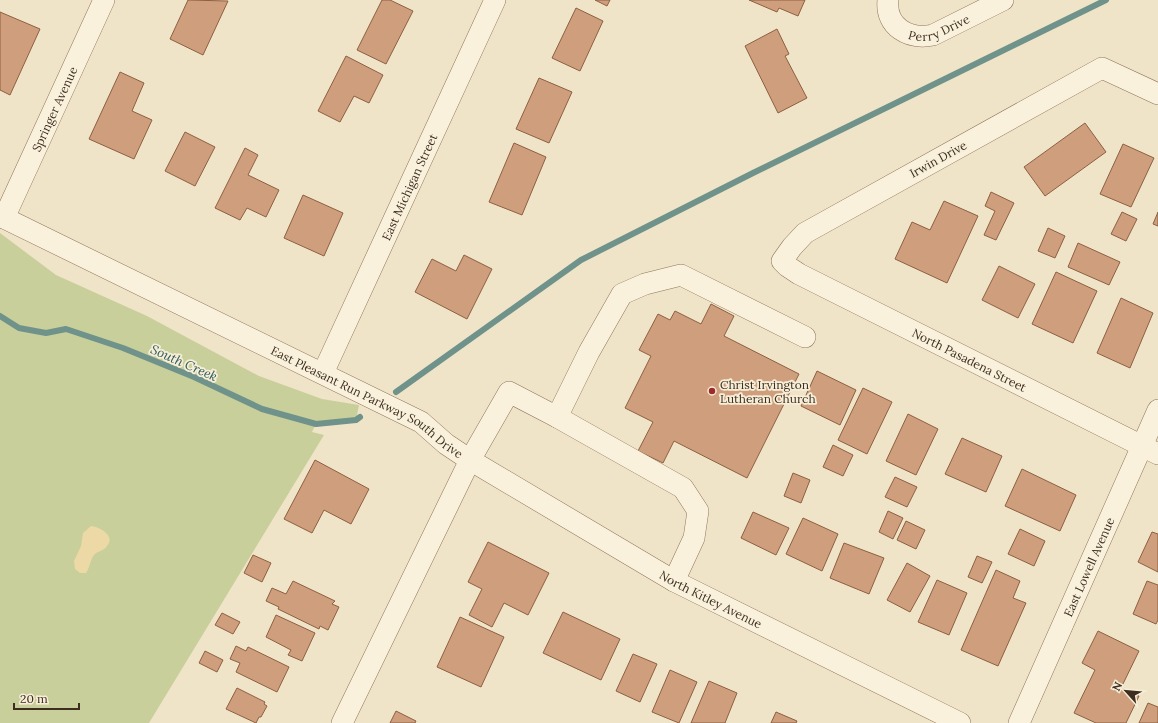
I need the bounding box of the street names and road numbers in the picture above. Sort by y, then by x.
street label: Perry Drive [907,10,972,44]
street label: Springer Avenue [28,64,80,154]
street label: East Michigan Street [378,131,440,243]
street label: Irwin Drive [907,137,969,181]
street label: North Pasadena Street [910,325,1029,395]
street label: East Pleasant Run Parkway South Drive [269,342,467,461]
street label: East Lowell Avenue [1060,514,1117,619]
street label: North Kitley Avenue [657,567,765,631]

